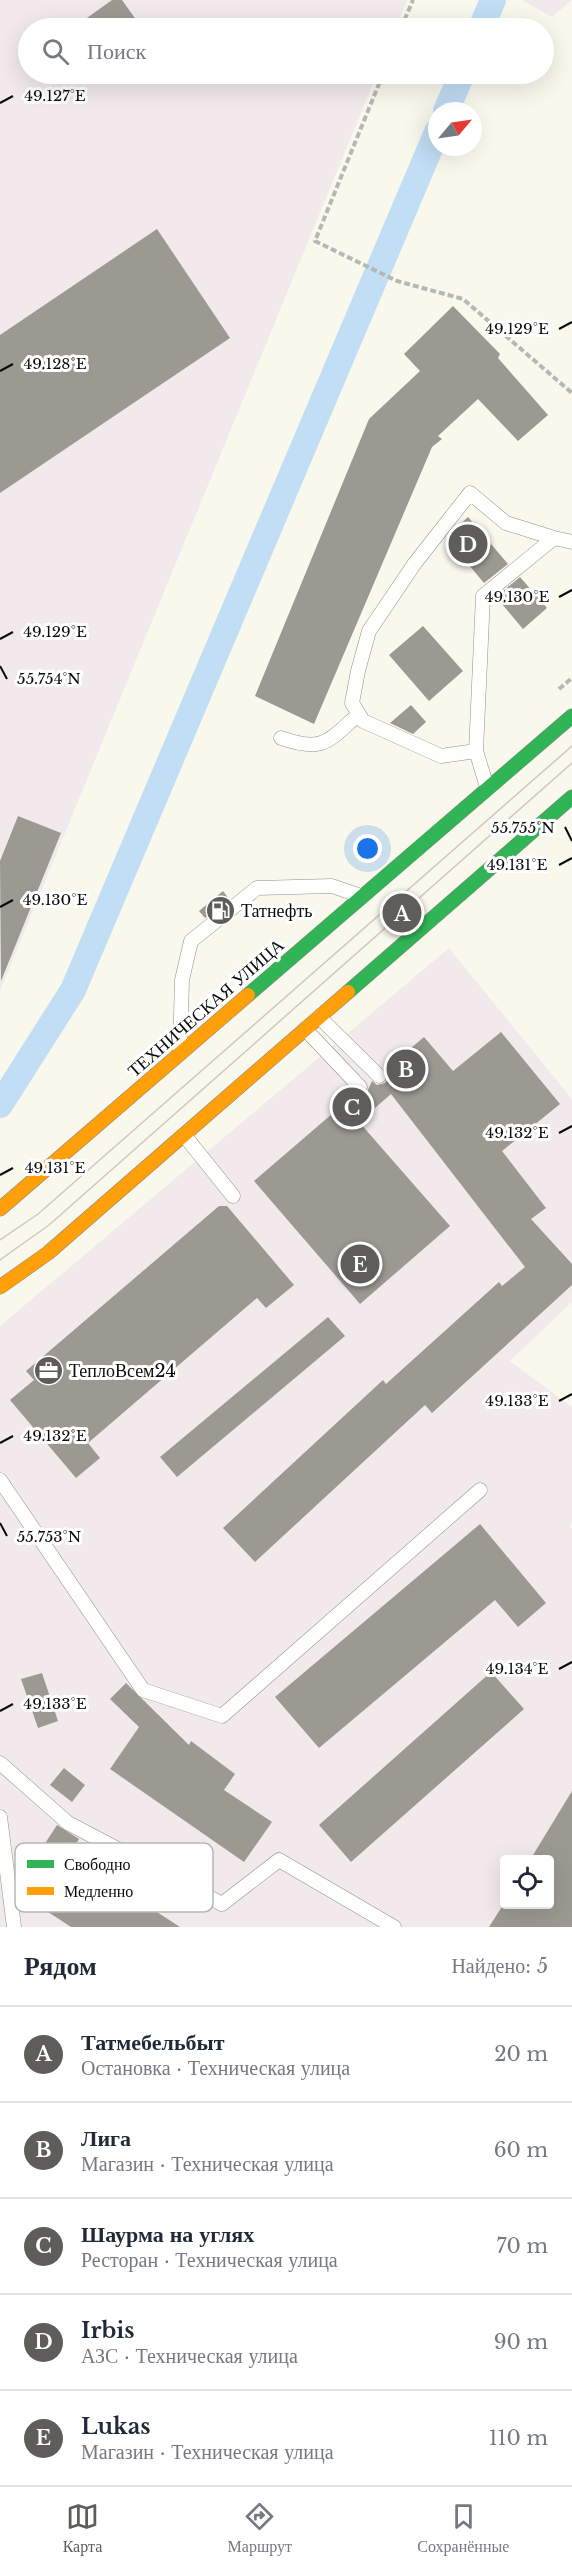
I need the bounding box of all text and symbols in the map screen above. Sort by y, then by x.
search box [18,18,554,84]
icon: search [39,35,72,68]
text: Поиск [87,38,146,65]
text: 49.127°E [24,86,86,105]
north arrow [428,102,482,156]
text: 49.129°E [485,319,549,338]
text: 49.128°E [23,354,87,373]
pin: D [448,522,488,566]
text: 49.130°E [485,587,549,606]
text: 49.129°E [23,622,87,641]
text: 55.754°N [17,669,81,688]
text: 55.755°N [491,818,555,837]
your location [353,834,382,863]
text: 49.131°E [487,855,547,874]
text: 49.130°E [23,890,87,909]
pin: A [382,890,422,936]
fuel station icon: Татнефть [204,895,236,927]
place label: Татнефть [241,900,313,922]
street label: ТЕХНИЧЕСКАЯ УЛИЦА [123,934,289,1082]
pin: B [386,1046,426,1092]
pin: C [332,1084,372,1130]
text: 49.132°E [485,1123,549,1142]
text: 49.131°E [25,1158,85,1177]
pin: E [340,1242,380,1286]
office icon: ТеплоВсем24 [32,1355,64,1387]
place label: ТеплоВсем24 [69,1360,176,1382]
text: 49.133°E [485,1391,549,1410]
text: 49.132°E [23,1426,87,1445]
text: 55.753°N [17,1527,81,1546]
text: 49.134°E [486,1659,548,1678]
text: 49.133°E [23,1694,87,1713]
legend [15,1843,213,1912]
text: Свободно [64,1854,131,1874]
map controls [500,1855,554,1909]
button: locate [500,1855,554,1909]
text: Медленно [64,1881,133,1901]
text: Рядом [24,1950,97,1982]
text: Найдено: 5 [451,1954,548,1978]
text: Татмебельбыт [81,2029,225,2056]
text: A [35,2042,52,2066]
text: 20 m [494,2042,548,2066]
text: Остановка · Техническая улица [81,2056,350,2080]
text: Лига [81,2125,131,2152]
text: B [36,2138,51,2162]
text: 60 m [494,2138,548,2162]
text: Магазин · Техническая улица [81,2152,334,2176]
text: Шаурма на углях [81,2221,254,2248]
text: C [35,2234,52,2258]
text: 70 m [496,2234,548,2258]
text: Ресторан · Техническая улица [81,2248,338,2272]
text: Irbis [81,2317,134,2344]
text: D [34,2330,53,2354]
text: 90 m [494,2330,548,2354]
text: АЗС · Техническая улица [81,2344,298,2368]
text: Lukas [81,2413,151,2440]
text: E [36,2426,51,2450]
text: 110 m [489,2426,548,2450]
text: Магазин · Техническая улица [81,2440,334,2464]
tab: Карта [63,2500,102,2556]
tab: Маршрут [228,2500,292,2556]
tab: Сохранённые [417,2500,509,2556]

